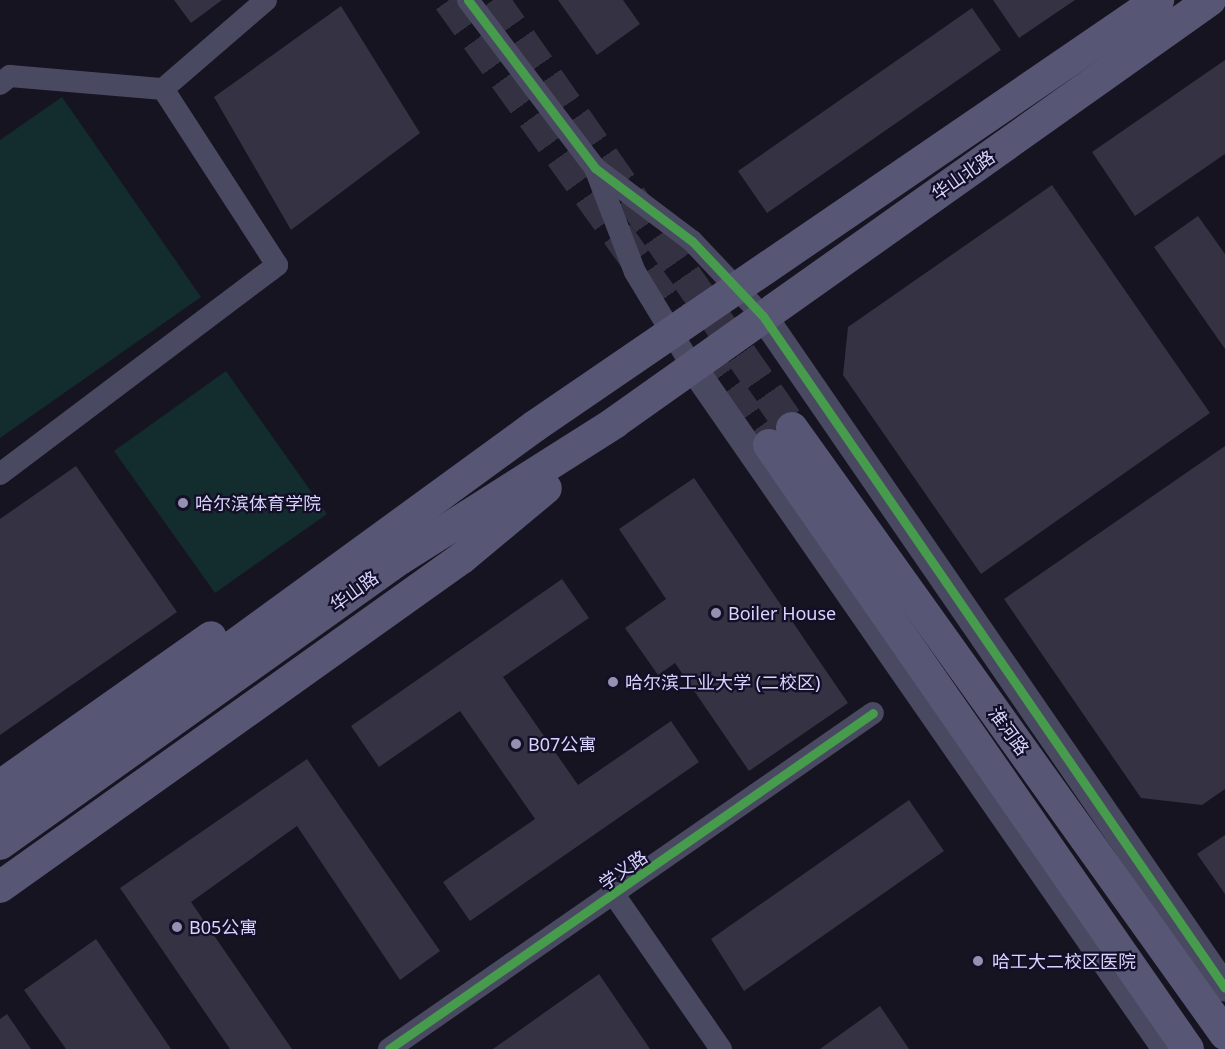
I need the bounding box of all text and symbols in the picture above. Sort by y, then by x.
street label: 华山北路 [927,146,999,204]
place label: 哈尔滨体育学院 [195,492,321,514]
marker: 哈尔滨体育学院 [176,496,190,510]
street label: 华山路 [326,566,382,616]
place label: Boiler House [728,602,836,624]
marker: Boiler House [709,606,723,620]
place label: 哈尔滨工业大学 (二校区) [625,671,820,693]
marker: 哈尔滨工业大学 (二校区) [606,675,620,689]
street label: 淮河路 [984,703,1034,759]
place label: B07公寓 [528,733,596,755]
marker: B07公寓 [509,737,523,751]
street label: 学义路 [595,846,651,894]
place label: B05公寓 [189,916,257,938]
marker: B05公寓 [170,920,184,934]
place label: 哈工大二校区医院 [992,950,1136,972]
marker: 哈工大二校区医院 [969,952,987,970]

